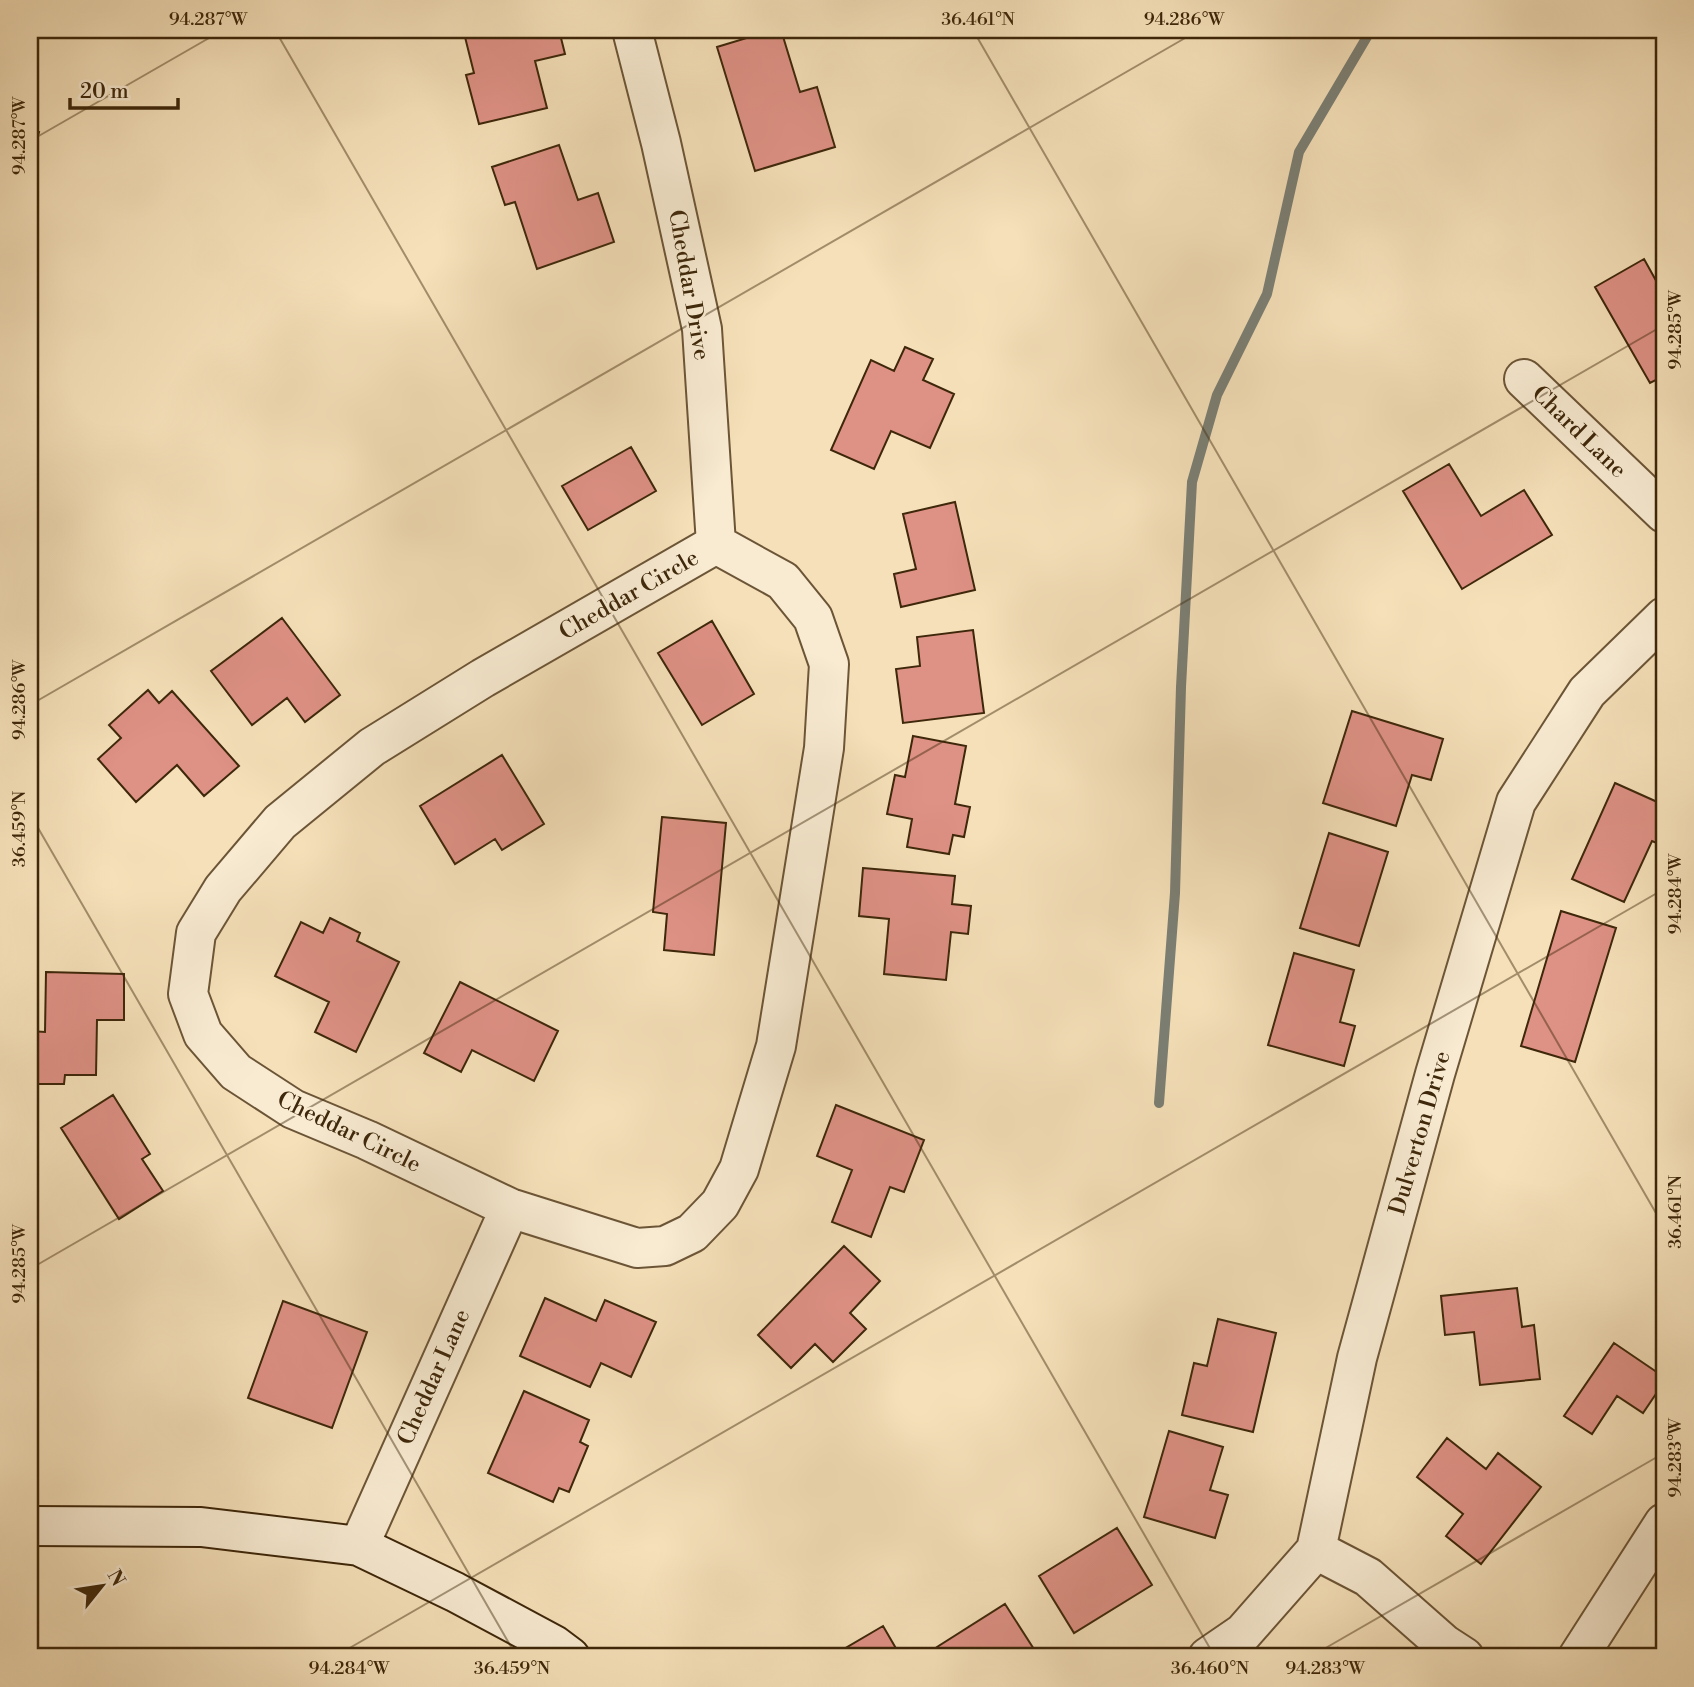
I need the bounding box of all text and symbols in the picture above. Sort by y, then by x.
text: 94.287°W [169,8,248,31]
text: 36.461°N [941,8,1015,31]
text: 94.286°W [1144,8,1225,31]
scale bar [70,66,178,110]
text: 20 m [80,79,129,105]
text: 94.287°W [8,96,31,175]
street label: Cheddar Drive [662,208,716,362]
text: 94.285°W [1664,289,1687,370]
street label: Chard Lane [1526,380,1632,484]
street label: Cheddar Circle [554,544,704,646]
text: 94.286°W [8,659,31,740]
text: 36.459°N [8,790,31,867]
text: 94.284°W [1664,853,1687,934]
street label: Dulverton Drive [1383,1048,1457,1218]
street label: Cheddar Circle [273,1085,425,1179]
text: 36.461°N [1664,1175,1687,1249]
text: 94.285°W [8,1223,31,1304]
street label: Cheddar Lane [392,1305,476,1449]
text: 94.283°W [1664,1417,1687,1498]
north arrow [66,1550,136,1620]
text: N [102,1565,130,1591]
text: 94.284°W [309,1657,390,1680]
text: 36.459°N [474,1657,551,1680]
text: 36.460°N [1171,1657,1250,1680]
text: 94.283°W [1285,1657,1366,1680]

